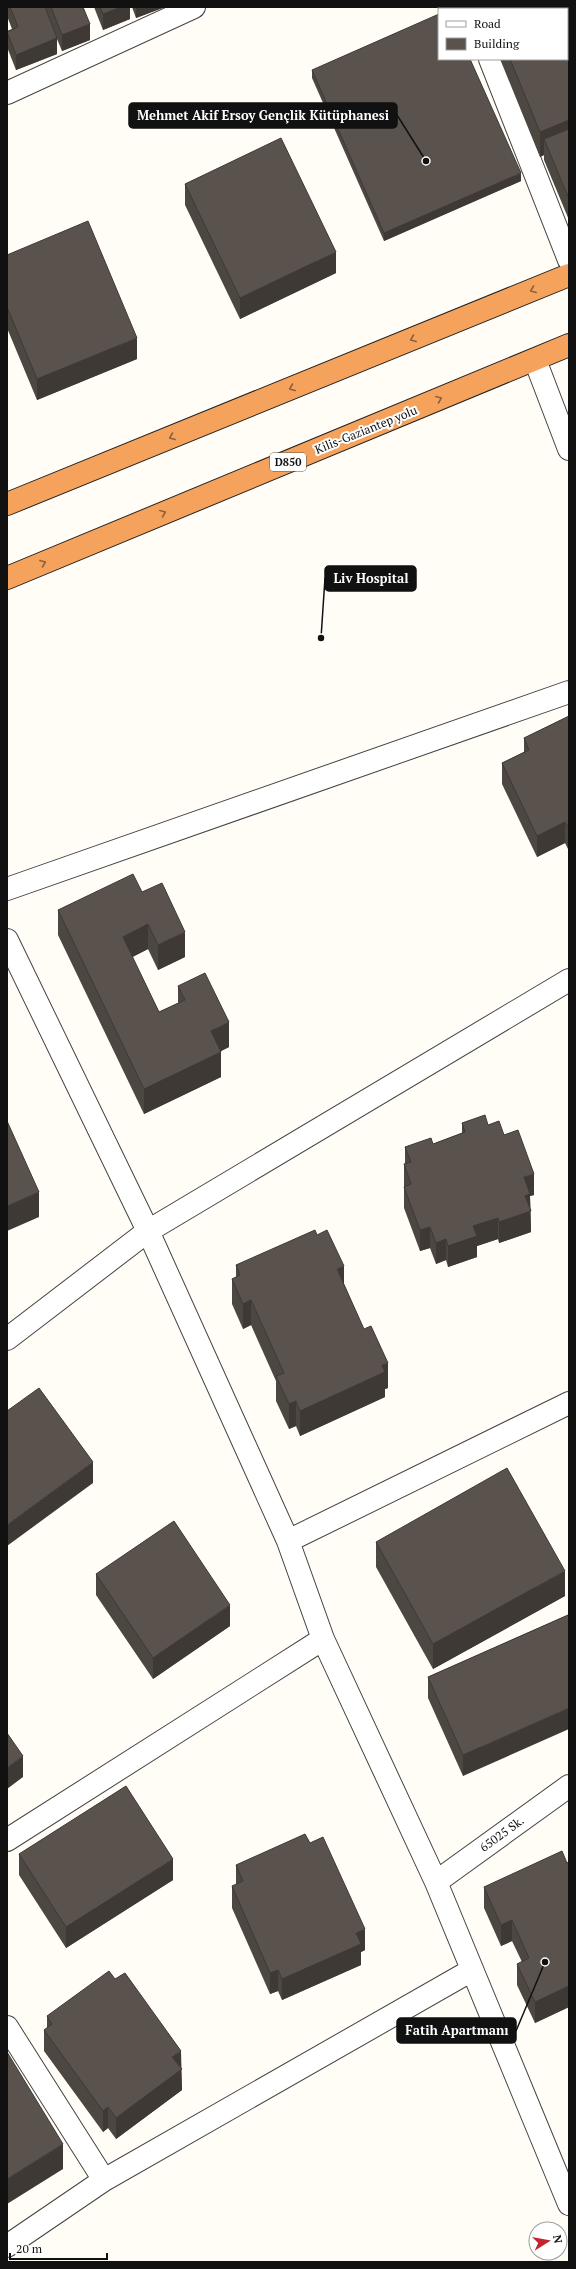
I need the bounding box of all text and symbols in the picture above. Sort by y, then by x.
legend [438,8,568,60]
text: Road [474,16,501,31]
text: Building [474,36,520,51]
callout: Mehmet Akif Ersoy Gençlik Kütüphanesi [129,103,397,128]
text: Mehmet Akif Ersoy Gençlik Kütüphanesi [137,106,389,124]
one-way arrow [529,285,536,293]
one-way arrow [409,334,416,342]
one-way arrow [289,383,296,391]
one-way arrow [435,396,442,404]
street label: Kilis-Gaziantep yolu [312,402,419,457]
one-way arrow [168,432,176,440]
road number: D850 [270,453,306,471]
one-way arrow [160,510,167,518]
one-way arrow [39,560,47,568]
callout: Liv Hospital [325,566,416,591]
text: Liv Hospital [334,569,408,587]
street label: 65025 Sk. [477,1813,527,1855]
callout: Fatih Apartmanı [397,2018,516,2043]
text: Fatih Apartmanı [405,2021,509,2039]
north arrow [528,2221,568,2261]
text: N [550,2234,566,2245]
scale bar [10,2235,107,2261]
text: 20 m [16,2241,43,2256]

